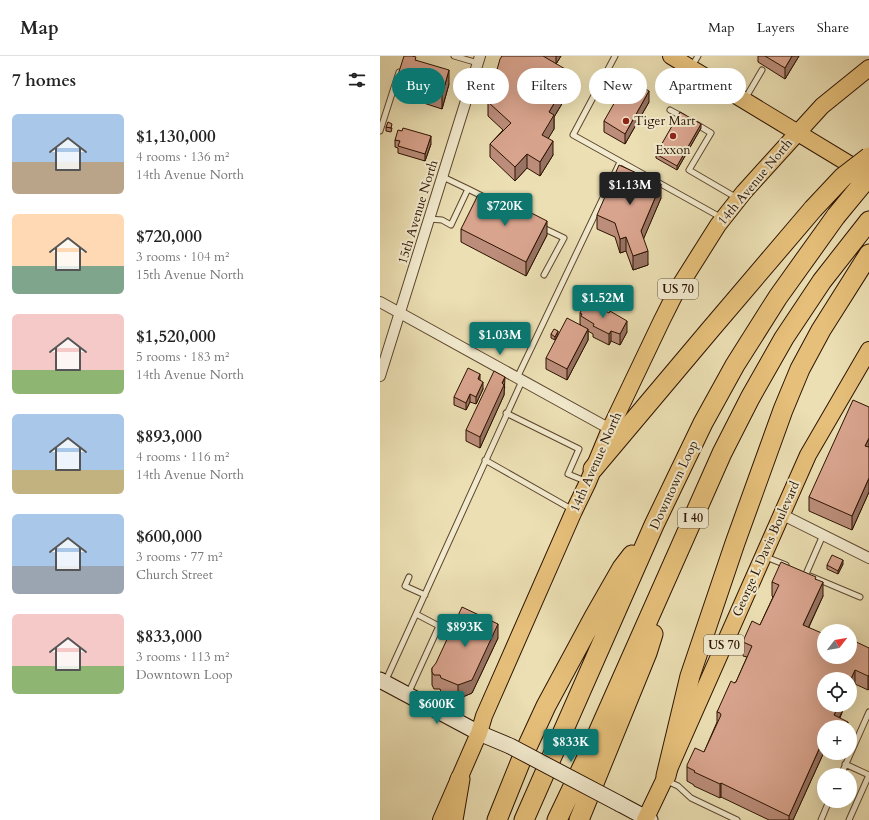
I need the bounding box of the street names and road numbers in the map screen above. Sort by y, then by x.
street label: 14th Avenue North [713,135,797,229]
street label: 15th Avenue North [394,158,442,266]
road number: US 70 [658,279,698,299]
street label: 14th Avenue North [566,409,626,515]
street label: Downtown Loop [645,437,703,533]
street label: George L Davis Boulevard [728,478,804,619]
road number: I 40 [678,508,708,528]
road number: US 70 [704,635,744,655]

